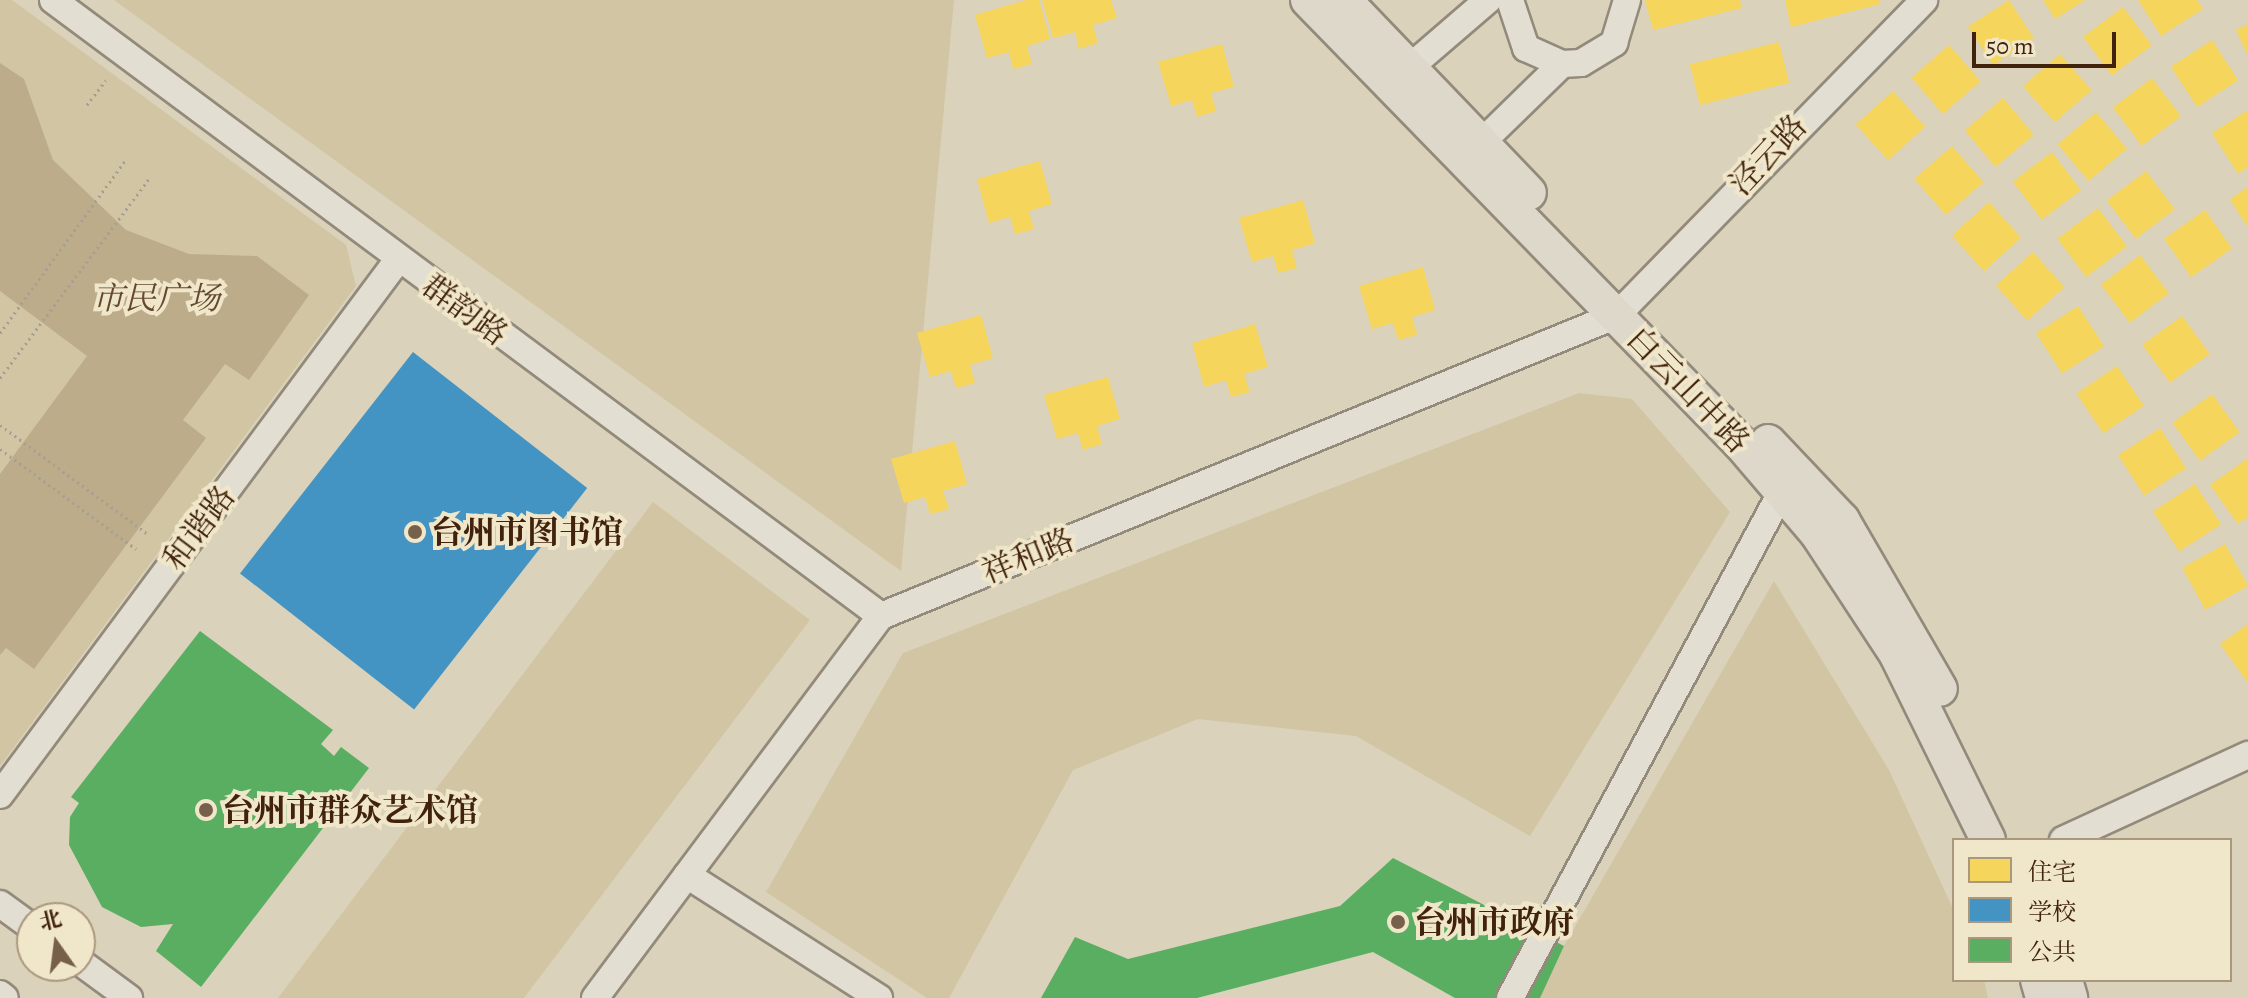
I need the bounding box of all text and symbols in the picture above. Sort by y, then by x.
scale bar [1976,16,2120,66]
text: 50 m [1986,30,2034,62]
street label: 泾云路 [1721,107,1815,203]
street label: 群韵路 [415,266,515,354]
park label: 市民广场 [92,279,220,317]
street label: 白云山中路 [1619,319,1757,461]
street label: 和谐路 [155,478,243,578]
place label: 台州市图书馆 [431,513,623,551]
street label: 祥和路 [976,520,1080,592]
marker: 台州市图书馆 [406,523,424,541]
place label: 台州市群众艺术馆 [222,791,478,829]
marker: 台州市群众艺术馆 [197,801,215,819]
legend [1952,838,2232,982]
text: 住宅 [2028,856,2076,888]
text: 学校 [2028,896,2076,928]
north arrow [16,902,96,982]
text: 北 [36,903,65,938]
place label: 台州市政府 [1414,903,1574,941]
marker: 台州市政府 [1389,913,1407,931]
text: 公共 [2028,936,2076,968]

